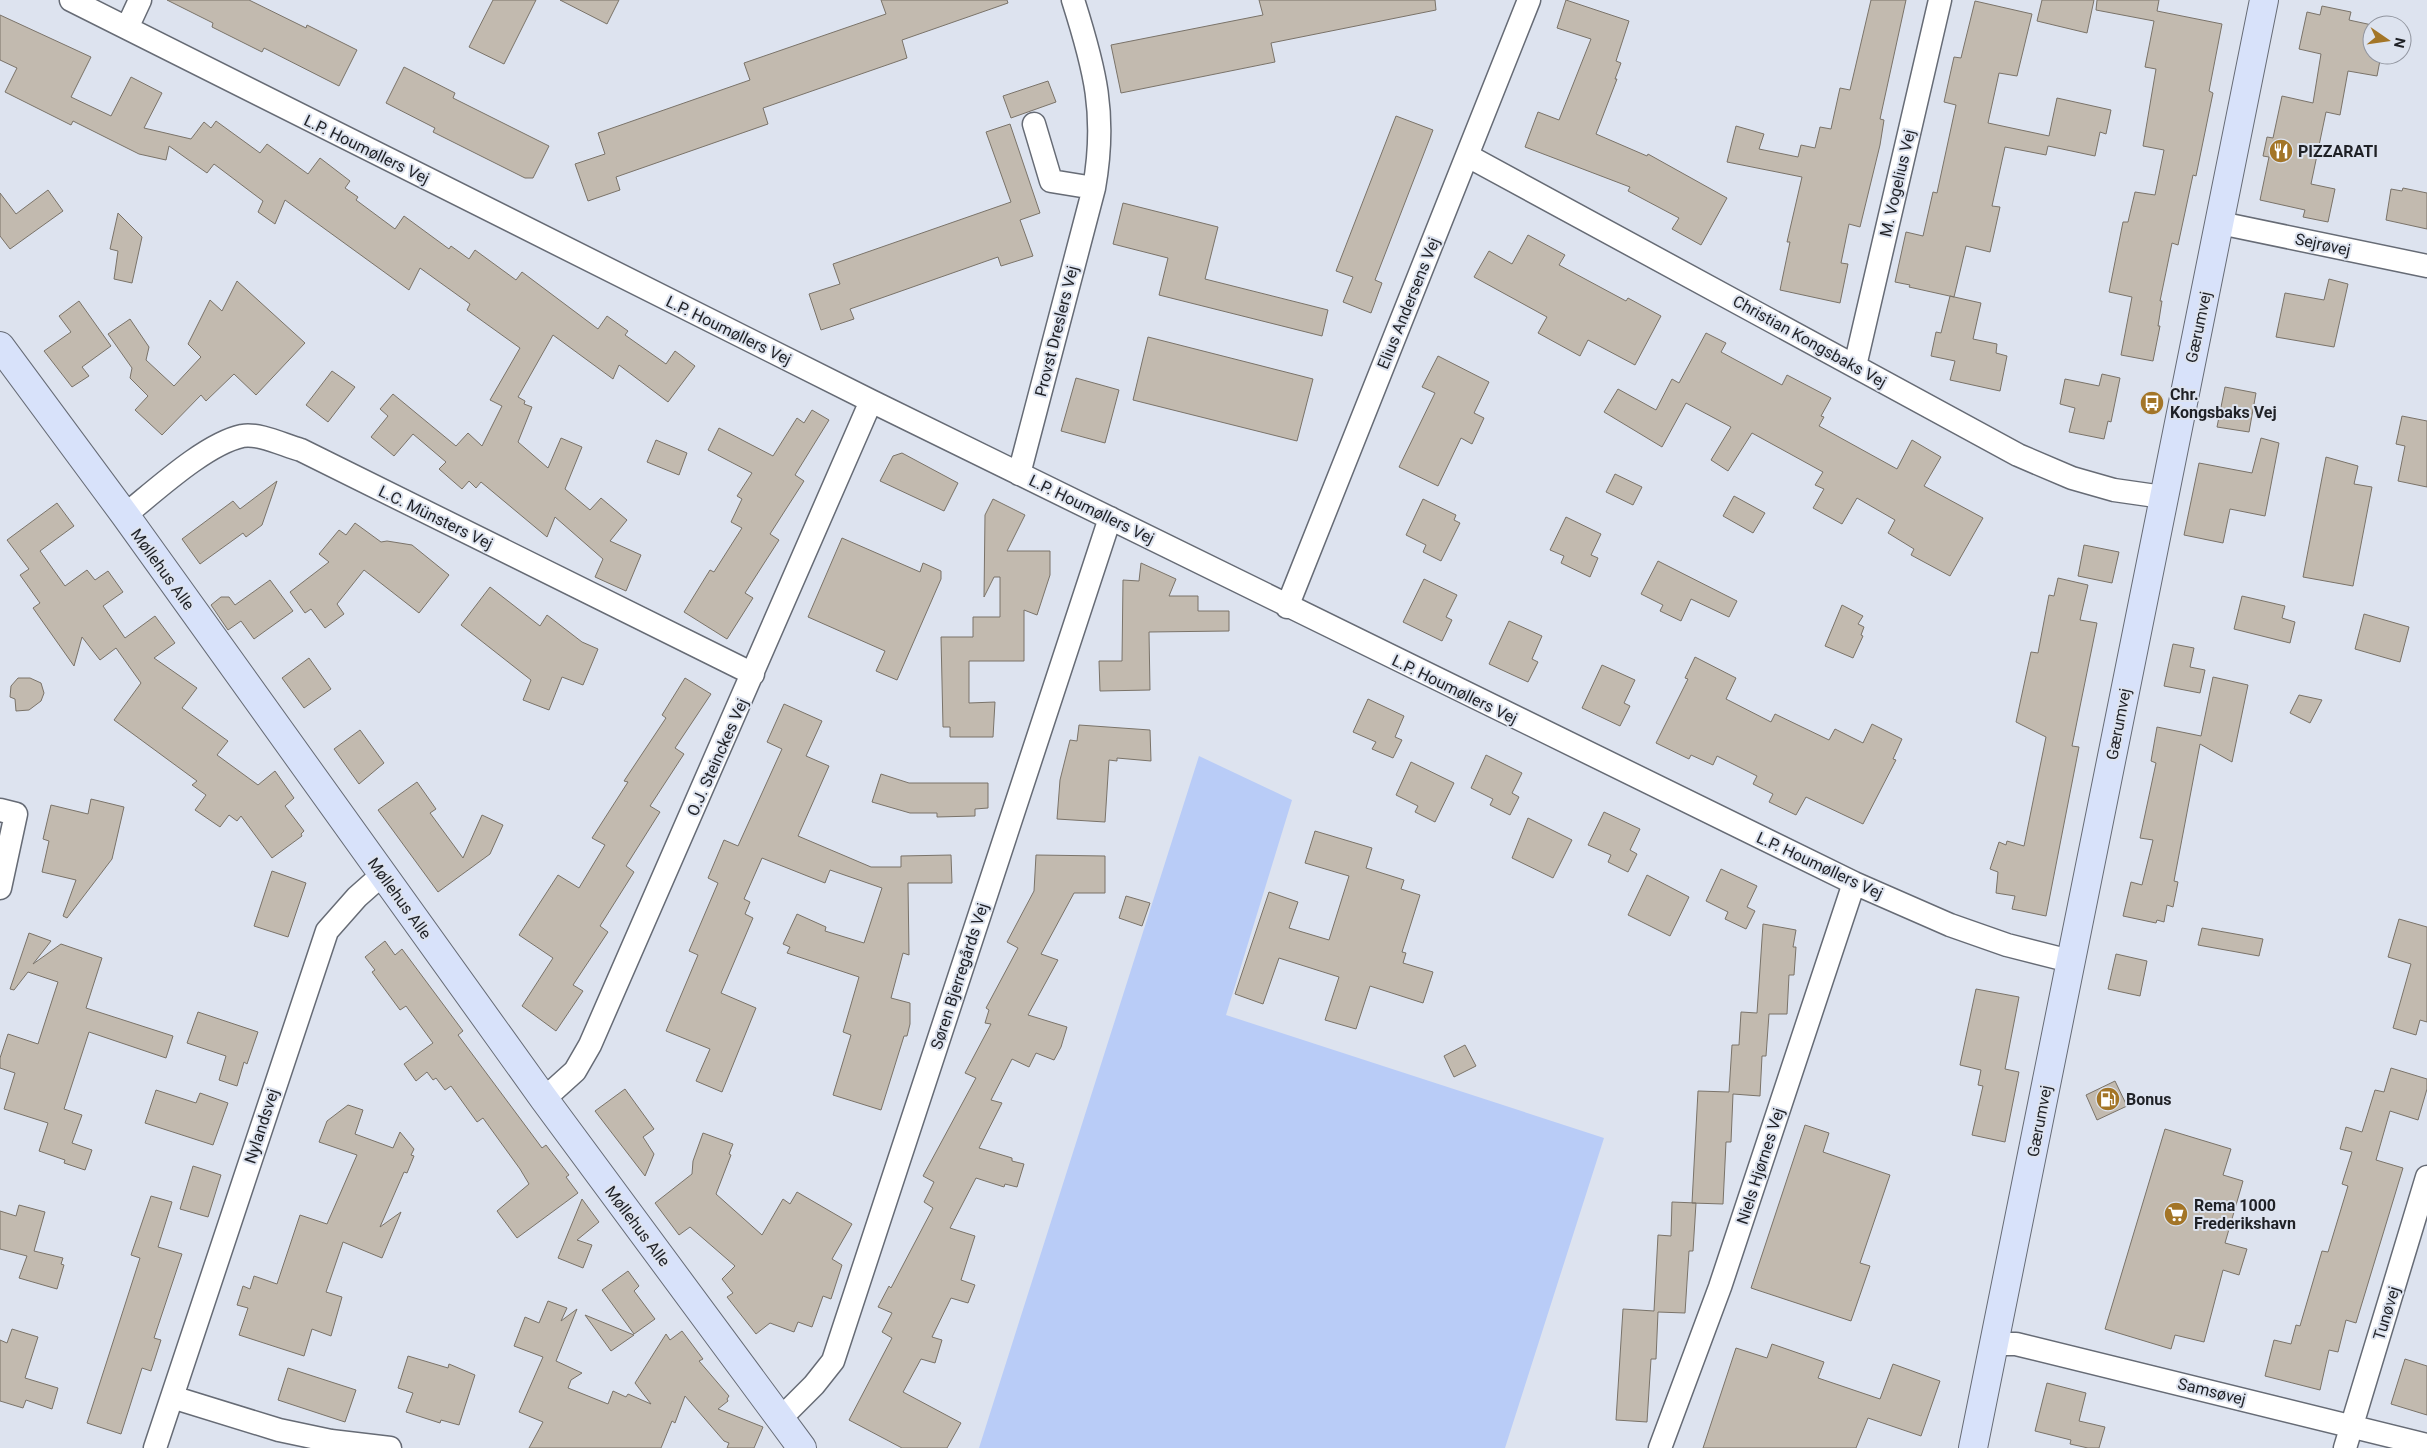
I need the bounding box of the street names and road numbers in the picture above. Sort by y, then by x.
street label: L.P. Houmøllers Vej [301,111,433,188]
street label: M. Vogelius Vej [1876,128,1919,239]
street label: Sejrøvej [2293,229,2352,260]
street label: Elius Andersens Vej [1373,235,1444,372]
street label: Provst Dreslers Vej [1031,264,1082,399]
street label: Gærumvej [2182,290,2215,365]
street label: Christian Kongsbaks Vej [1730,291,1890,392]
street label: L.P. Houmøllers Vej [663,292,795,369]
street label: L.P. Houmøllers Vej [1026,471,1158,548]
street label: L.C. Münsters Vej [376,482,496,553]
street label: Møllehus Alle [127,525,198,614]
street label: L.P. Houmøllers Vej [1389,651,1521,728]
street label: Gærumvej [2102,687,2135,762]
street label: O.J. Steinckes Vej [683,696,752,819]
street label: L.P. Houmøllers Vej [1754,828,1886,903]
street label: Møllehus Alle [364,854,435,943]
street label: Søren Bjerregårds Vej [927,900,992,1052]
street label: Gærumvej [2023,1084,2056,1159]
street label: Nylandsvej [240,1086,283,1166]
street label: Niels Hjørnes Vej [1733,1106,1788,1227]
street label: Møllehus Alle [601,1182,674,1270]
street label: Tunøvej [2369,1284,2404,1342]
street label: Samsøvej [2176,1374,2248,1409]

